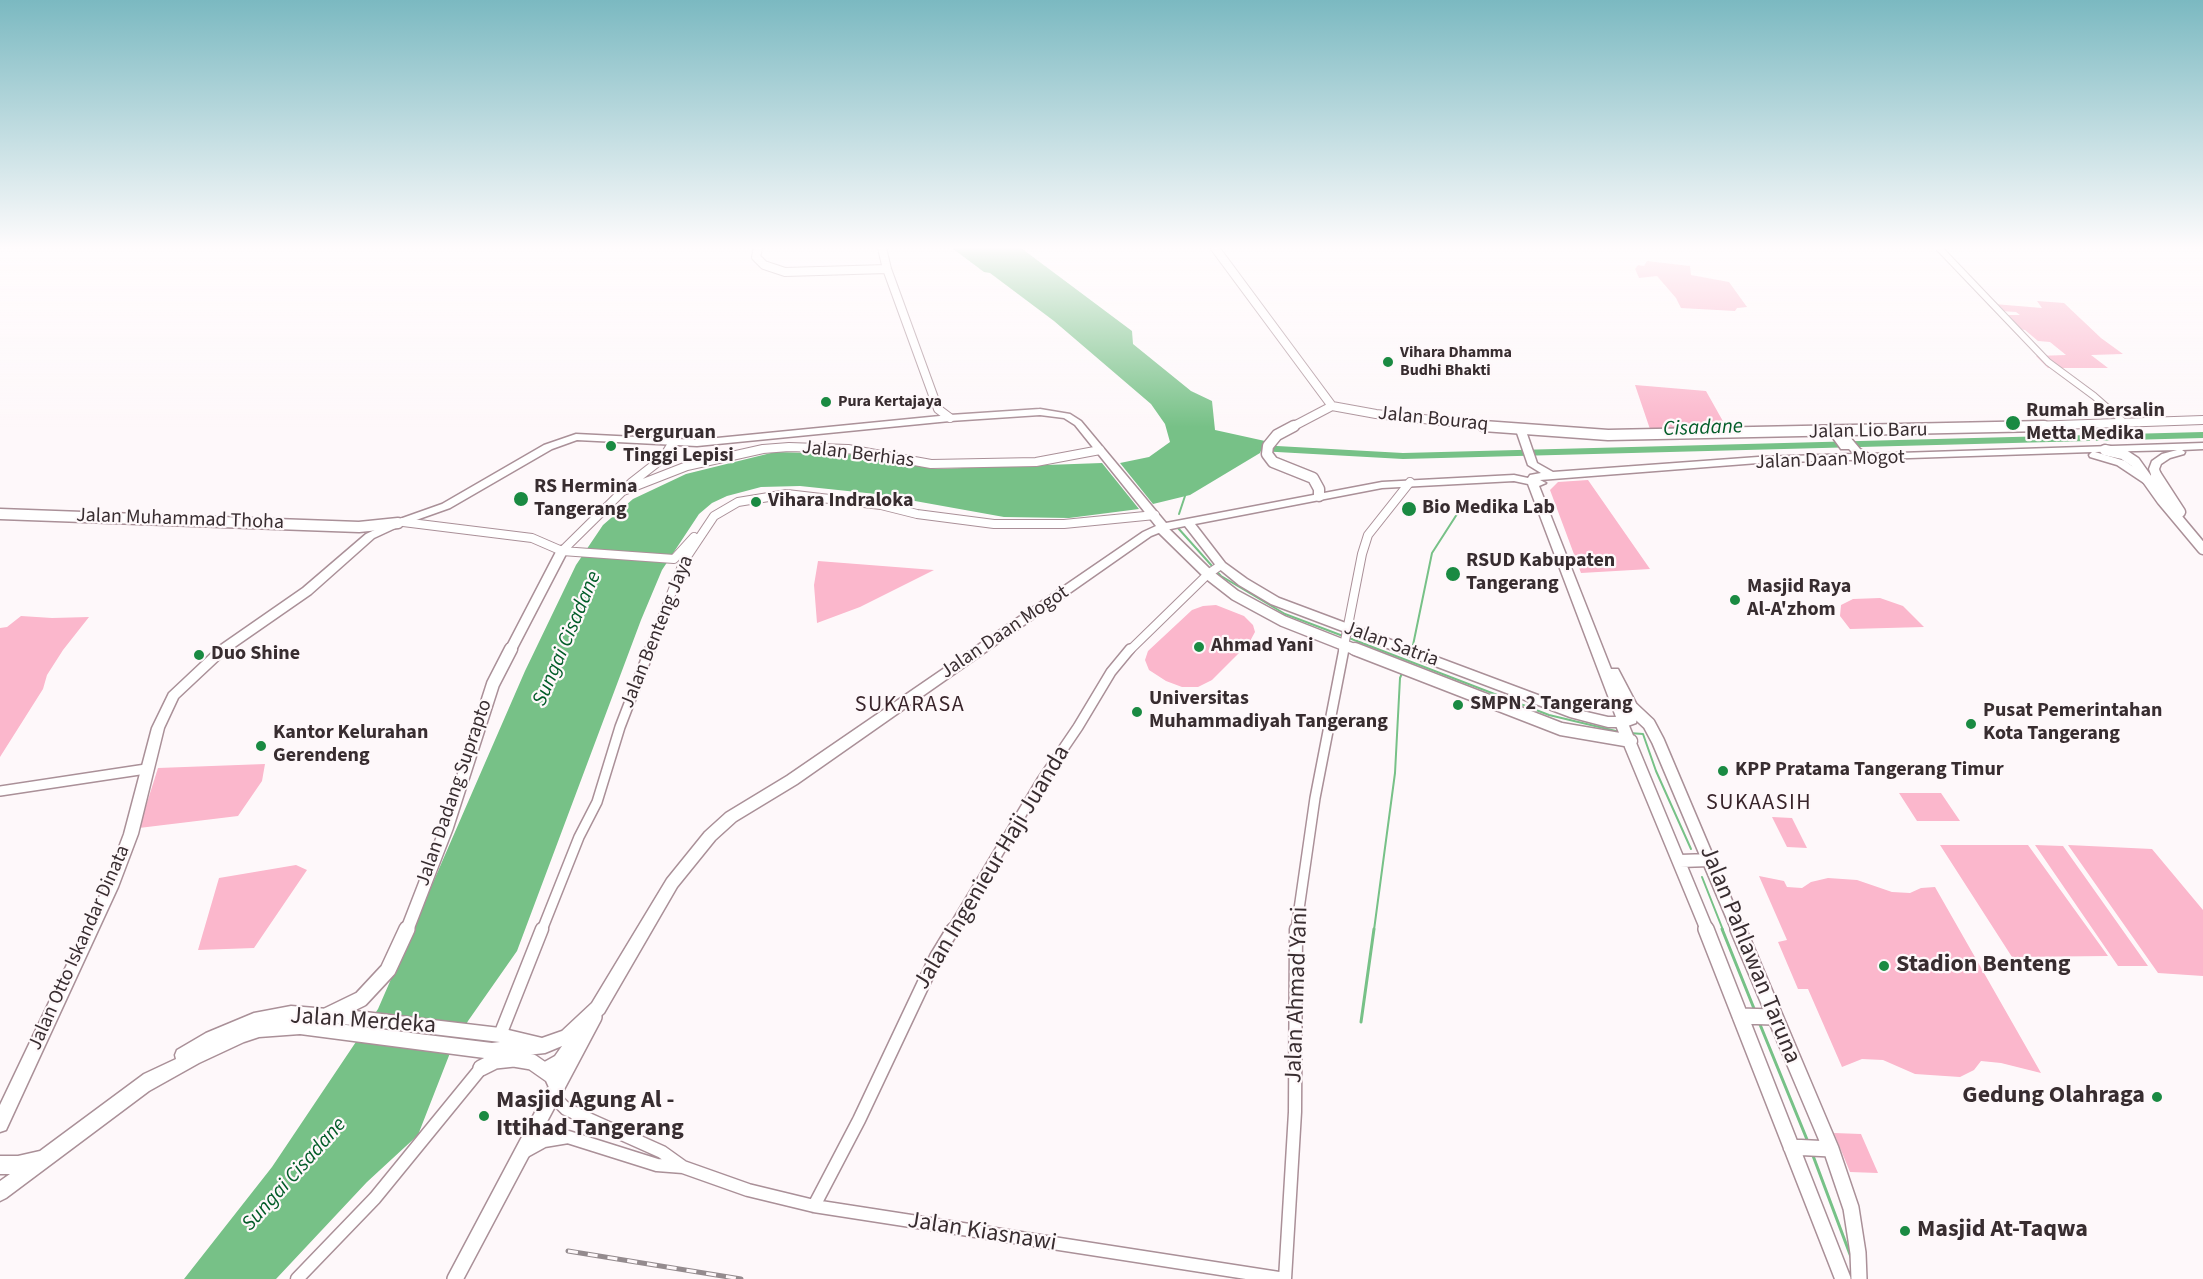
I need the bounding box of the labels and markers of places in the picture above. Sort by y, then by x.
place label: Vihara Dhamma Budhi Bhakti [1400,343,1512,381]
marker: Vihara Dhamma Budhi Bhakti [1381,355,1395,369]
place label: Pura Kertajaya [838,392,942,412]
marker: Pura Kertajaya [819,395,833,409]
place label: Rumah Bersalin Metta Medika [2026,400,2165,447]
marker: Rumah Bersalin Metta Medika [2004,414,2022,432]
place label: Perguruan Tinggi Lepisi [623,422,734,469]
marker: Perguruan Tinggi Lepisi [604,439,618,453]
place label: RS Hermina Tangerang [534,476,638,523]
marker: RS Hermina Tangerang [512,490,530,508]
place label: Vihara Indraloka [768,490,914,514]
marker: Vihara Indraloka [749,495,763,509]
place label: Bio Medika Lab [1422,497,1555,521]
marker: Bio Medika Lab [1400,500,1418,518]
place label: RSUD Kabupaten Tangerang [1466,550,1615,597]
marker: RSUD Kabupaten Tangerang [1444,565,1462,583]
place label: Masjid Raya Al-A'zhom [1747,576,1851,623]
marker: Masjid Raya Al-A'zhom [1728,593,1742,607]
place label: Ahmad Yani [1211,635,1313,659]
marker: Ahmad Yani [1192,640,1206,654]
place label: Duo Shine [211,643,300,667]
marker: Duo Shine [192,648,206,662]
place label: Universitas Muhammadiyah Tangerang [1149,688,1388,735]
place label: SMPN 2 Tangerang [1470,693,1633,717]
marker: SMPN 2 Tangerang [1451,698,1465,712]
place label: Pusat Pemerintahan Kota Tangerang [1983,700,2162,747]
marker: Universitas Muhammadiyah Tangerang [1130,705,1144,719]
marker: Pusat Pemerintahan Kota Tangerang [1964,717,1978,731]
place label: Kantor Kelurahan Gerendeng [273,722,428,769]
marker: Kantor Kelurahan Gerendeng [254,739,268,753]
place label: KPP Pratama Tangerang Timur [1735,759,2004,783]
marker: KPP Pratama Tangerang Timur [1716,764,1730,778]
place label: Stadion Benteng [1896,952,2071,980]
marker: Stadion Benteng [1877,959,1891,973]
place label: Gedung Olahraga [1962,1083,2145,1111]
place label: Masjid Agung Al - Ittihad Tangerang [496,1088,684,1144]
marker: Gedung Olahraga [2150,1090,2164,1104]
marker: Masjid Agung Al - Ittihad Tangerang [477,1109,491,1123]
place label: Masjid At-Taqwa [1917,1217,2088,1245]
marker: Masjid At-Taqwa [1898,1224,1912,1238]

